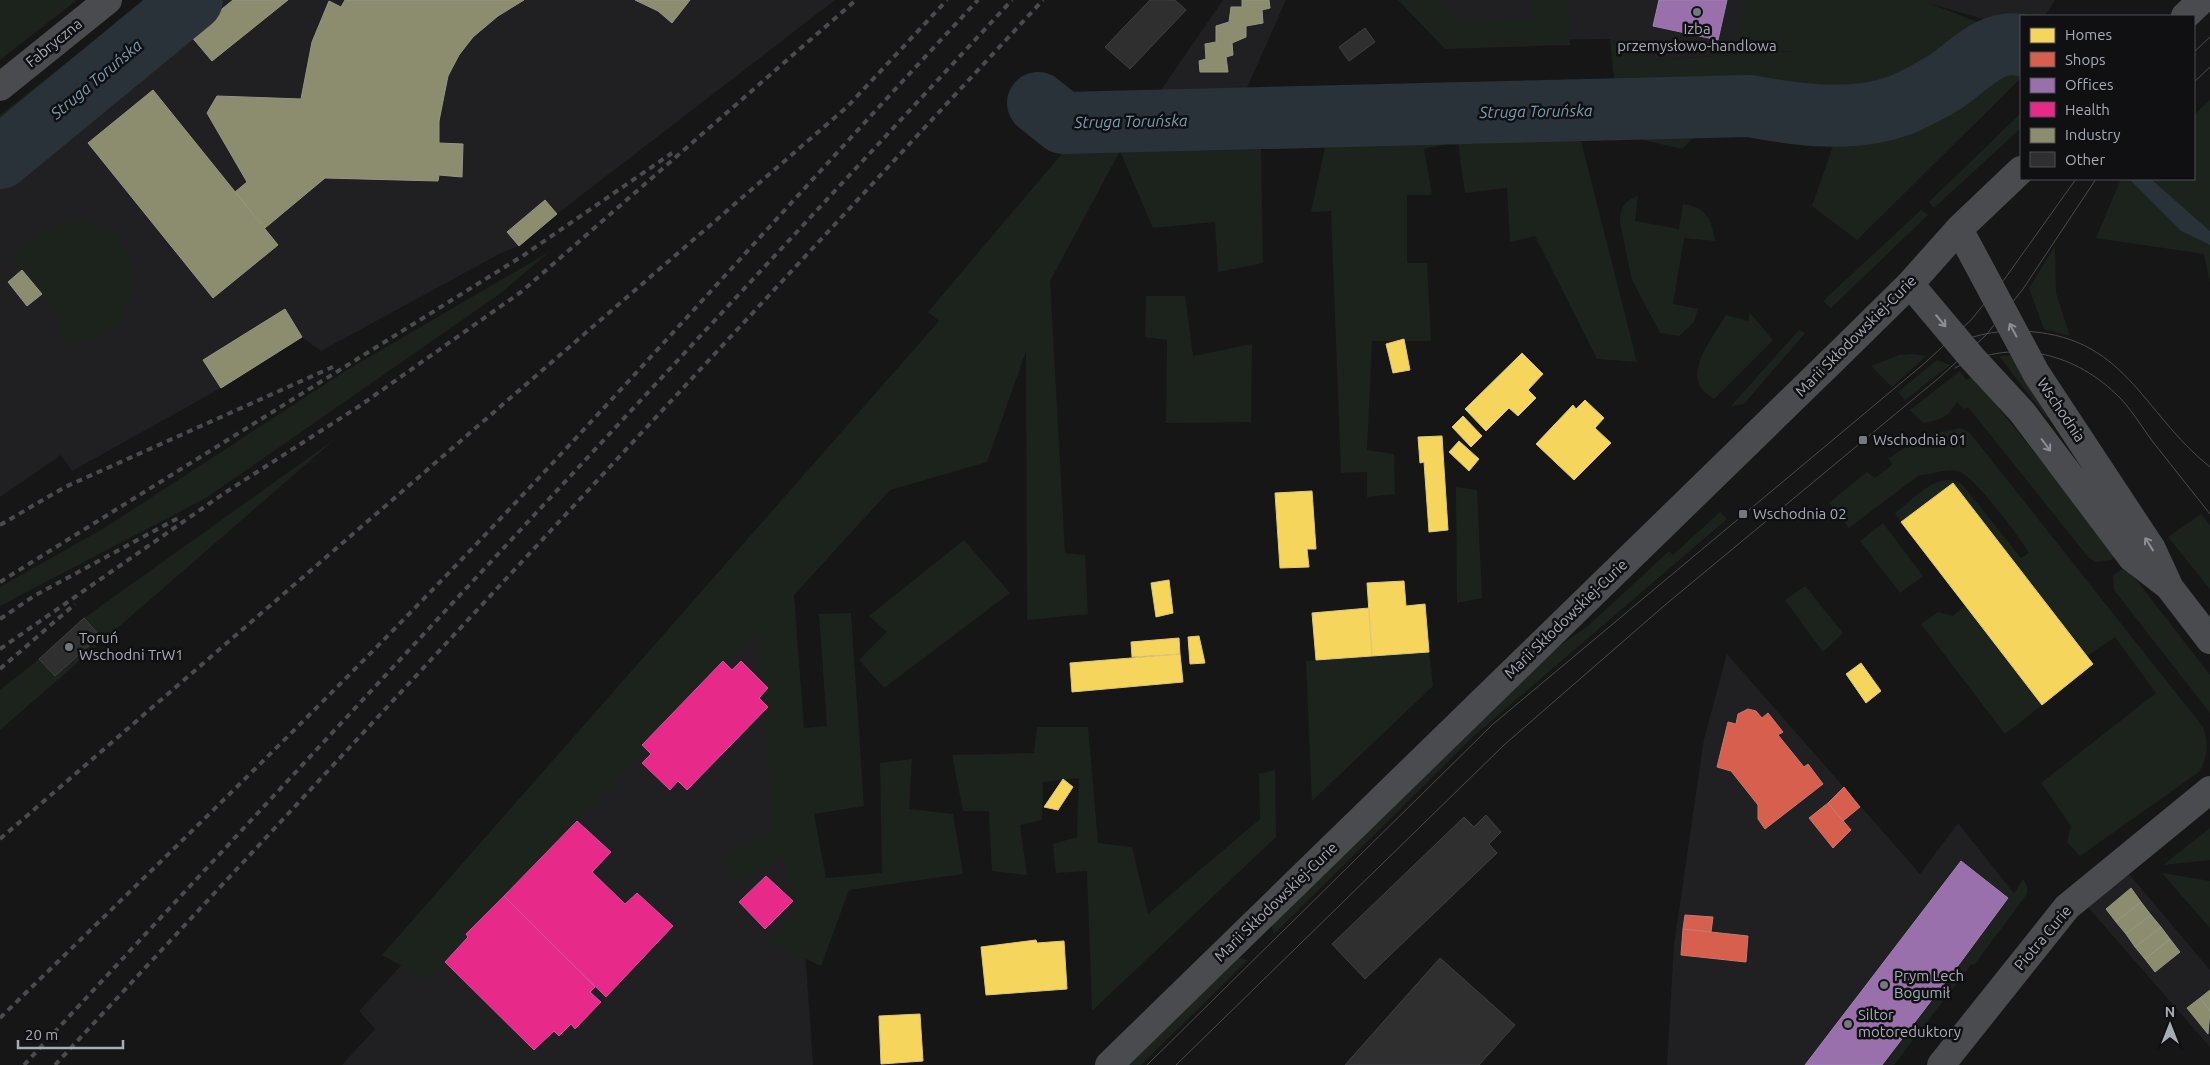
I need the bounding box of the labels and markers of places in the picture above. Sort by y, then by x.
marker: Izba przemysłowo-handlowa [1691,6,1703,18]
place label: Izba przemysłowo-handlowa [1617,20,1777,54]
place label: Wschodnia 01 [1873,431,1967,448]
marker: Wschodnia 01 [1857,434,1869,446]
place label: Wschodnia 02 [1753,505,1847,522]
marker: Wschodnia 02 [1737,508,1749,520]
place label: Toruń Wschodni TrW1 [79,629,184,663]
marker: Toruń Wschodni TrW1 [63,641,75,653]
place label: Prym Lech Bogumił [1894,967,1964,1001]
marker: Prym Lech Bogumił [1878,979,1890,991]
place label: Siltor motoreduktory [1858,1006,1961,1040]
marker: Siltor motoreduktory [1842,1018,1854,1030]

